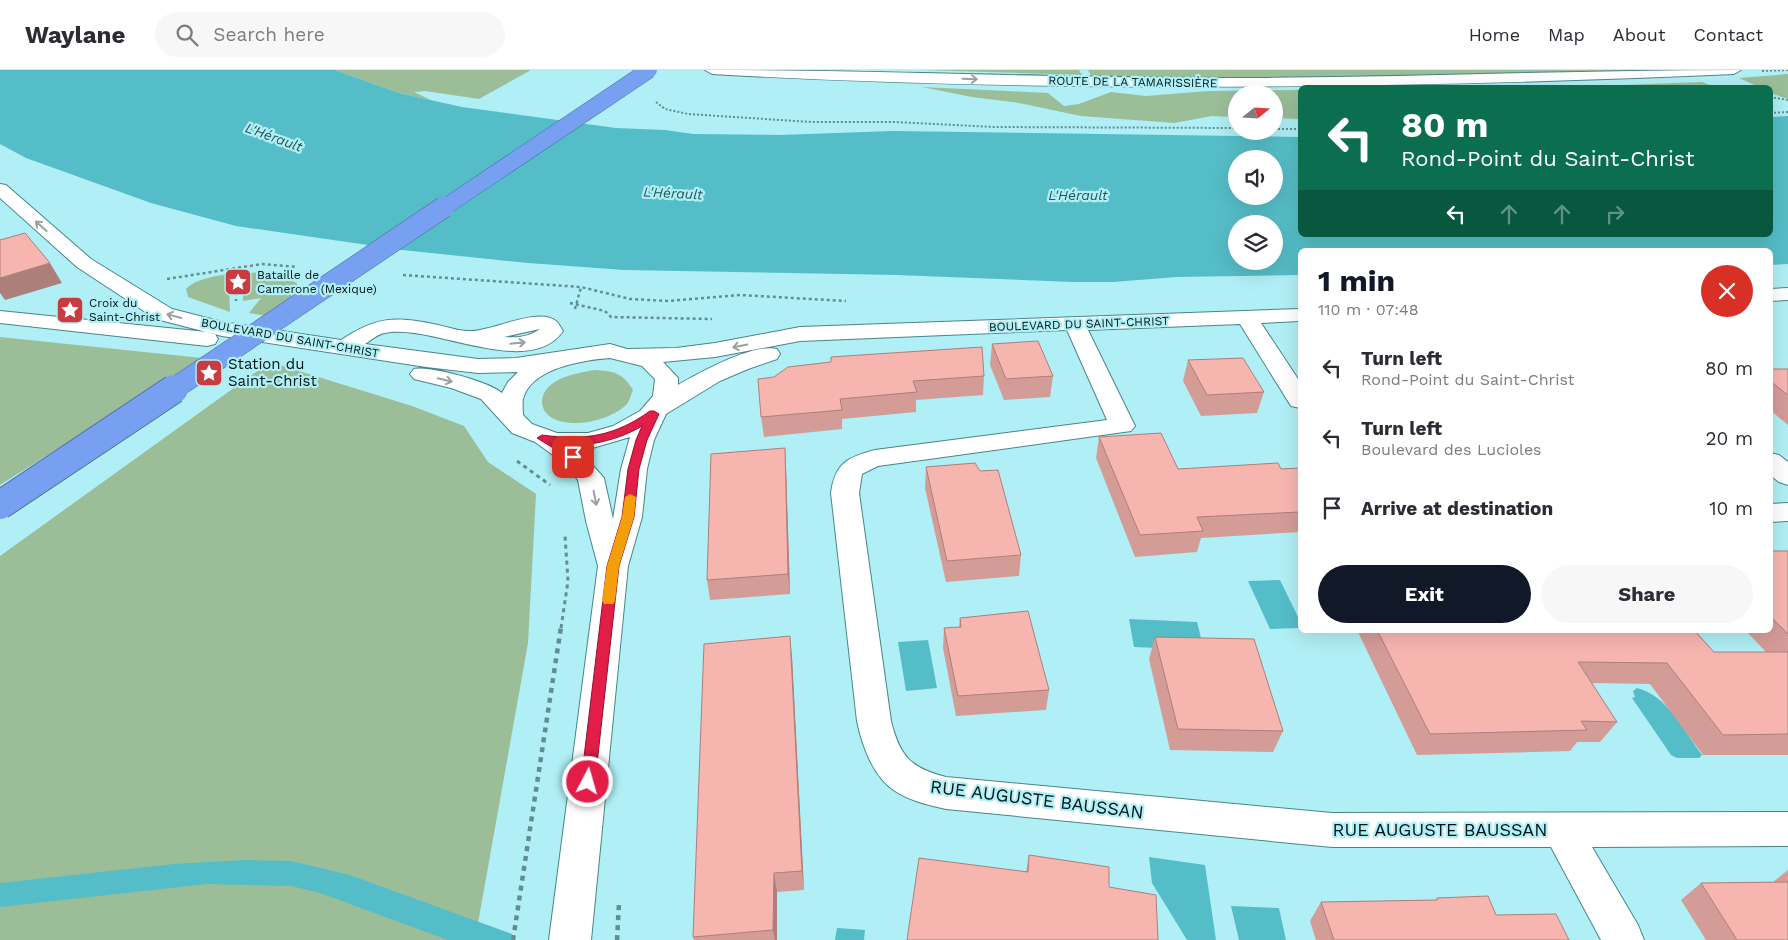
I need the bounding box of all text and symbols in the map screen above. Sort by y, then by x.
search box [155,12,505,57]
text: Waylane [25,21,125,49]
icon: search [173,21,201,49]
text: Search here [213,23,325,46]
text: Home [1469,24,1520,45]
text: Map [1548,24,1585,45]
text: About [1613,24,1665,45]
text: Contact [1693,24,1763,45]
one-way arrow [962,74,978,84]
street label: ROUTE DE LA TAMARISSIÈRE [1048,74,1218,90]
north arrow [1228,85,1282,140]
map controls [1228,85,1283,270]
text: 80 m [1401,104,1488,146]
icon: left [1318,105,1383,170]
water label: L'Hérault [243,119,305,155]
text: Rond-Point du Saint-Christ [1401,146,1695,171]
button: sound [1228,150,1283,205]
water label: L'Hérault [643,183,704,203]
water label: L'Hérault [1048,187,1108,203]
icon: left [1442,200,1470,228]
icon: ahead [1495,200,1523,228]
icon: ahead [1548,200,1576,228]
icon: right [1601,200,1629,228]
button: layers [1228,215,1283,270]
one-way arrow [34,220,47,232]
text: 1 min [1318,263,1395,298]
button: close [1701,265,1753,317]
place icon: Bataille de Camerone (Mexique) [223,267,253,297]
place label: Bataille de Camerone (Mexique) [257,268,377,296]
place icon: Croix du Saint-Christ [55,295,85,325]
place label: Croix du Saint-Christ [89,296,160,324]
text: 110 m · 07:48 [1318,300,1419,319]
one-way arrow [167,311,183,321]
street label: BOULEVARD DU SAINT-CHRIST [989,314,1169,334]
street label: BOULEVARD DU SAINT-CHRIST [200,315,380,361]
one-way arrow [510,338,526,348]
one-way arrow [732,341,748,351]
text: Turn left [1361,347,1442,370]
icon: left [1318,354,1346,382]
place label: Station du Saint-Christ [228,355,317,390]
text: 80 m [1705,357,1753,380]
place icon: Station du Saint-Christ [194,358,224,388]
text: Rond-Point du Saint-Christ [1361,370,1575,389]
one-way arrow [437,375,453,385]
text: Turn left [1361,417,1442,440]
icon: left [1318,424,1346,452]
text: 20 m [1706,427,1753,450]
pin [552,436,594,478]
text: Boulevard des Lucioles [1361,440,1542,459]
icon: arrive [559,443,587,471]
one-way arrow [591,489,601,505]
icon: arrive [1318,494,1346,522]
text: Arrive at destination [1361,497,1553,520]
text: 10 m [1709,497,1753,520]
button: Exit [1318,565,1531,623]
button: Share [1541,565,1753,623]
position arrow [561,755,613,807]
street label: RUE AUGUSTE BAUSSAN [929,775,1145,823]
street label: RUE AUGUSTE BAUSSAN [1333,819,1547,840]

